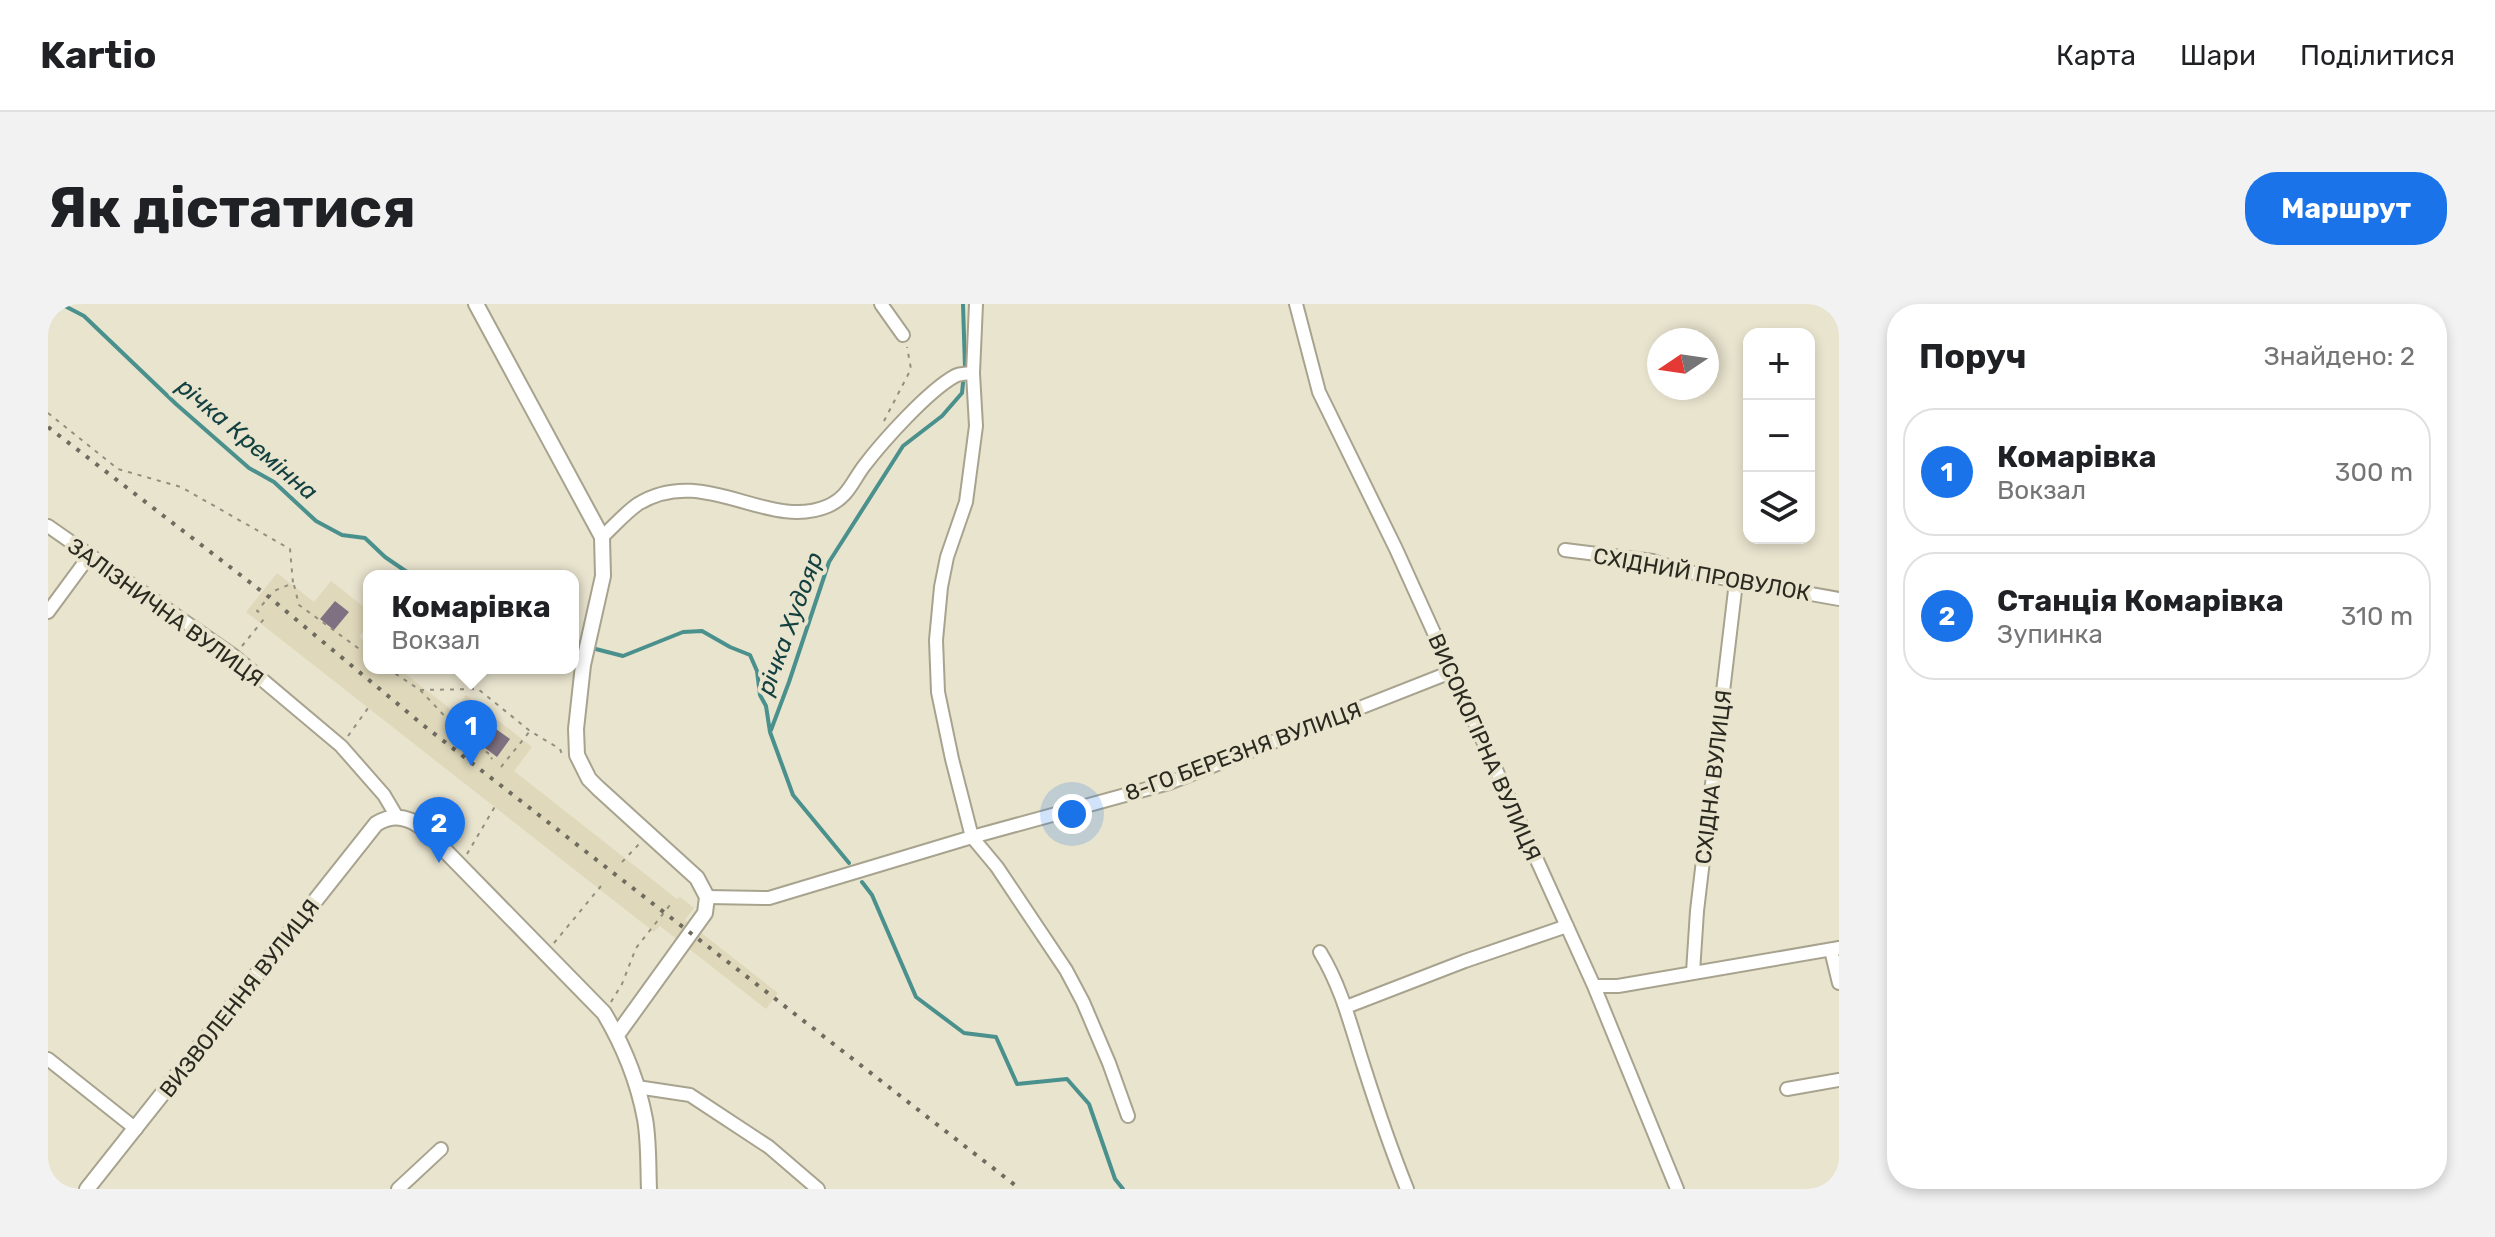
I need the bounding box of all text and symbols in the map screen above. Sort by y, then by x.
text: Kartio [40,32,156,78]
text: Карта [2056,39,2136,72]
text: Шари [2180,39,2256,72]
text: Поділитися [2300,39,2455,72]
button: Маршрут [2245,172,2447,245]
text: Як дістатися [48,175,416,241]
north arrow [1647,328,1719,400]
map controls [1743,328,1815,544]
button: + [1743,328,1815,400]
text: Поруч [1919,336,2027,377]
text: Знайдено: 2 [2264,341,2415,372]
water label: річка Кремінна [171,372,323,506]
button: − [1743,400,1815,472]
text: Комарівка [1997,439,2157,475]
text: 1 [1941,457,1953,488]
text: 300 m [2335,457,2413,488]
button: layers [1743,472,1815,544]
text: Вокзал [1997,475,2086,506]
street label: ЗАЛІЗНИЧНА ВУЛИЦЯ [63,532,269,692]
street label: СХІДНИЙ ПРОВУЛОК [1591,542,1813,607]
water label: річка Худояр [751,549,829,699]
popup [363,570,579,674]
text: Станція Комарівка [1997,583,2284,619]
text: Комарівка [391,589,551,625]
text: 2 [1939,601,1955,632]
text: 310 m [2341,601,2413,632]
text: Зупинка [1997,619,2103,650]
text: Вокзал [391,625,480,656]
street label: ВИСОКОГІРНА ВУЛИЦЯ [1422,629,1547,865]
street label: СХІДНА ВУЛИЦЯ [1689,688,1738,866]
street label: 8-ГО БЕРЕЗНЯ ВУЛИЦЯ [1121,696,1365,807]
pin: 1 [445,700,497,766]
your location [1052,794,1092,834]
pin: 2 [413,797,465,863]
street label: ВИЗВОЛЕННЯ ВУЛИЦЯ [154,894,325,1103]

